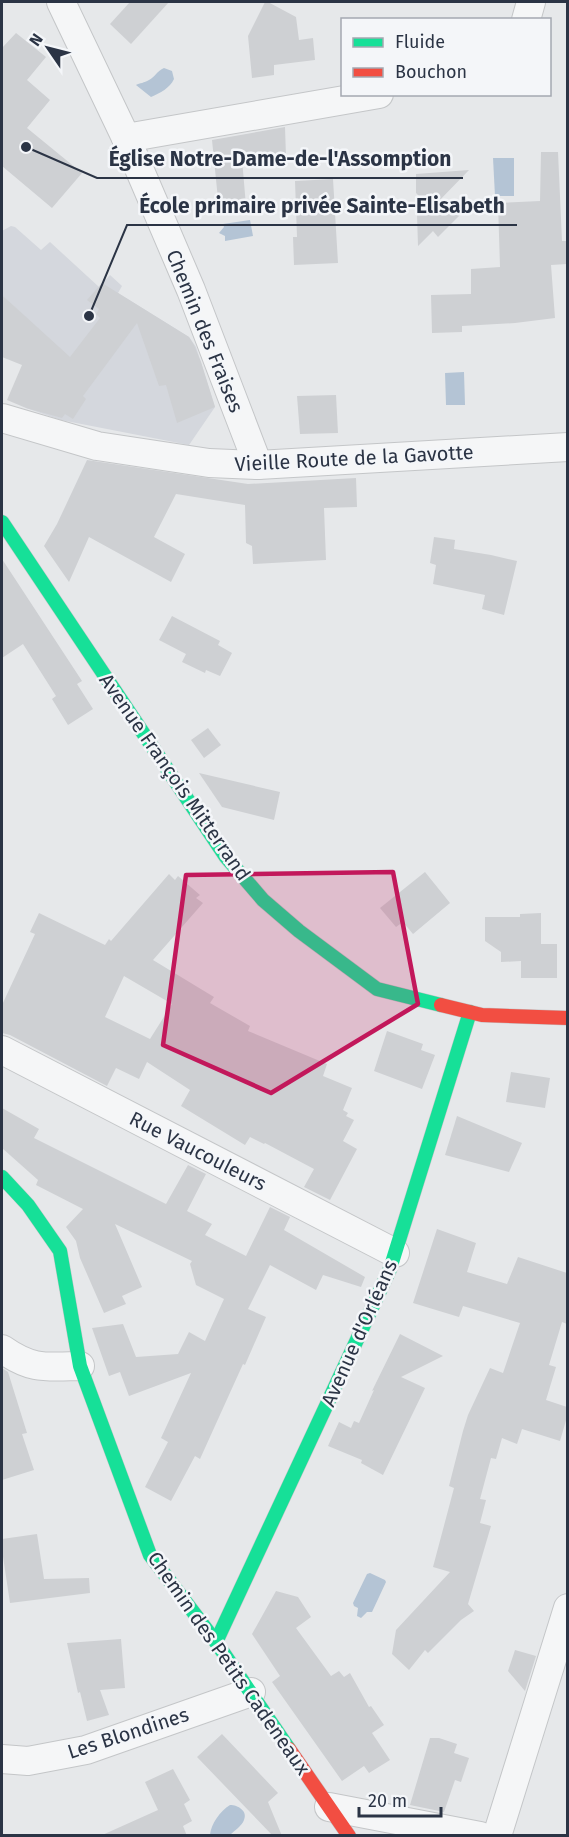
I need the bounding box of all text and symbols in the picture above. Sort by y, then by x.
north arrow [18,18,78,78]
legend [341,18,551,96]
text: N [25,30,47,49]
text: Fluide [395,31,445,53]
text: Bouchon [395,61,467,83]
callout: Église Notre-Dame-de-l'Assomption [97,139,463,178]
text: Église Notre-Dame-de-l'Assomption [109,145,451,172]
callout: École primaire privée Sainte-Elisabeth [127,186,517,225]
text: École primaire privée Sainte-Elisabeth [139,192,505,219]
street label: Chemin des Fraises [161,246,249,416]
street label: Vieille Route de la Gavotte [234,440,474,476]
street label: Avenue François Mitterrand [93,669,256,886]
street label: Rue Vaucouleurs [126,1106,270,1196]
street label: Avenue d'Orléans [316,1256,402,1410]
street label: Chemin des Petits Cadeneaux [143,1547,316,1779]
street label: Les Blondines [64,1702,192,1764]
scale bar [359,1780,442,1818]
text: 20 m [368,1790,407,1812]

